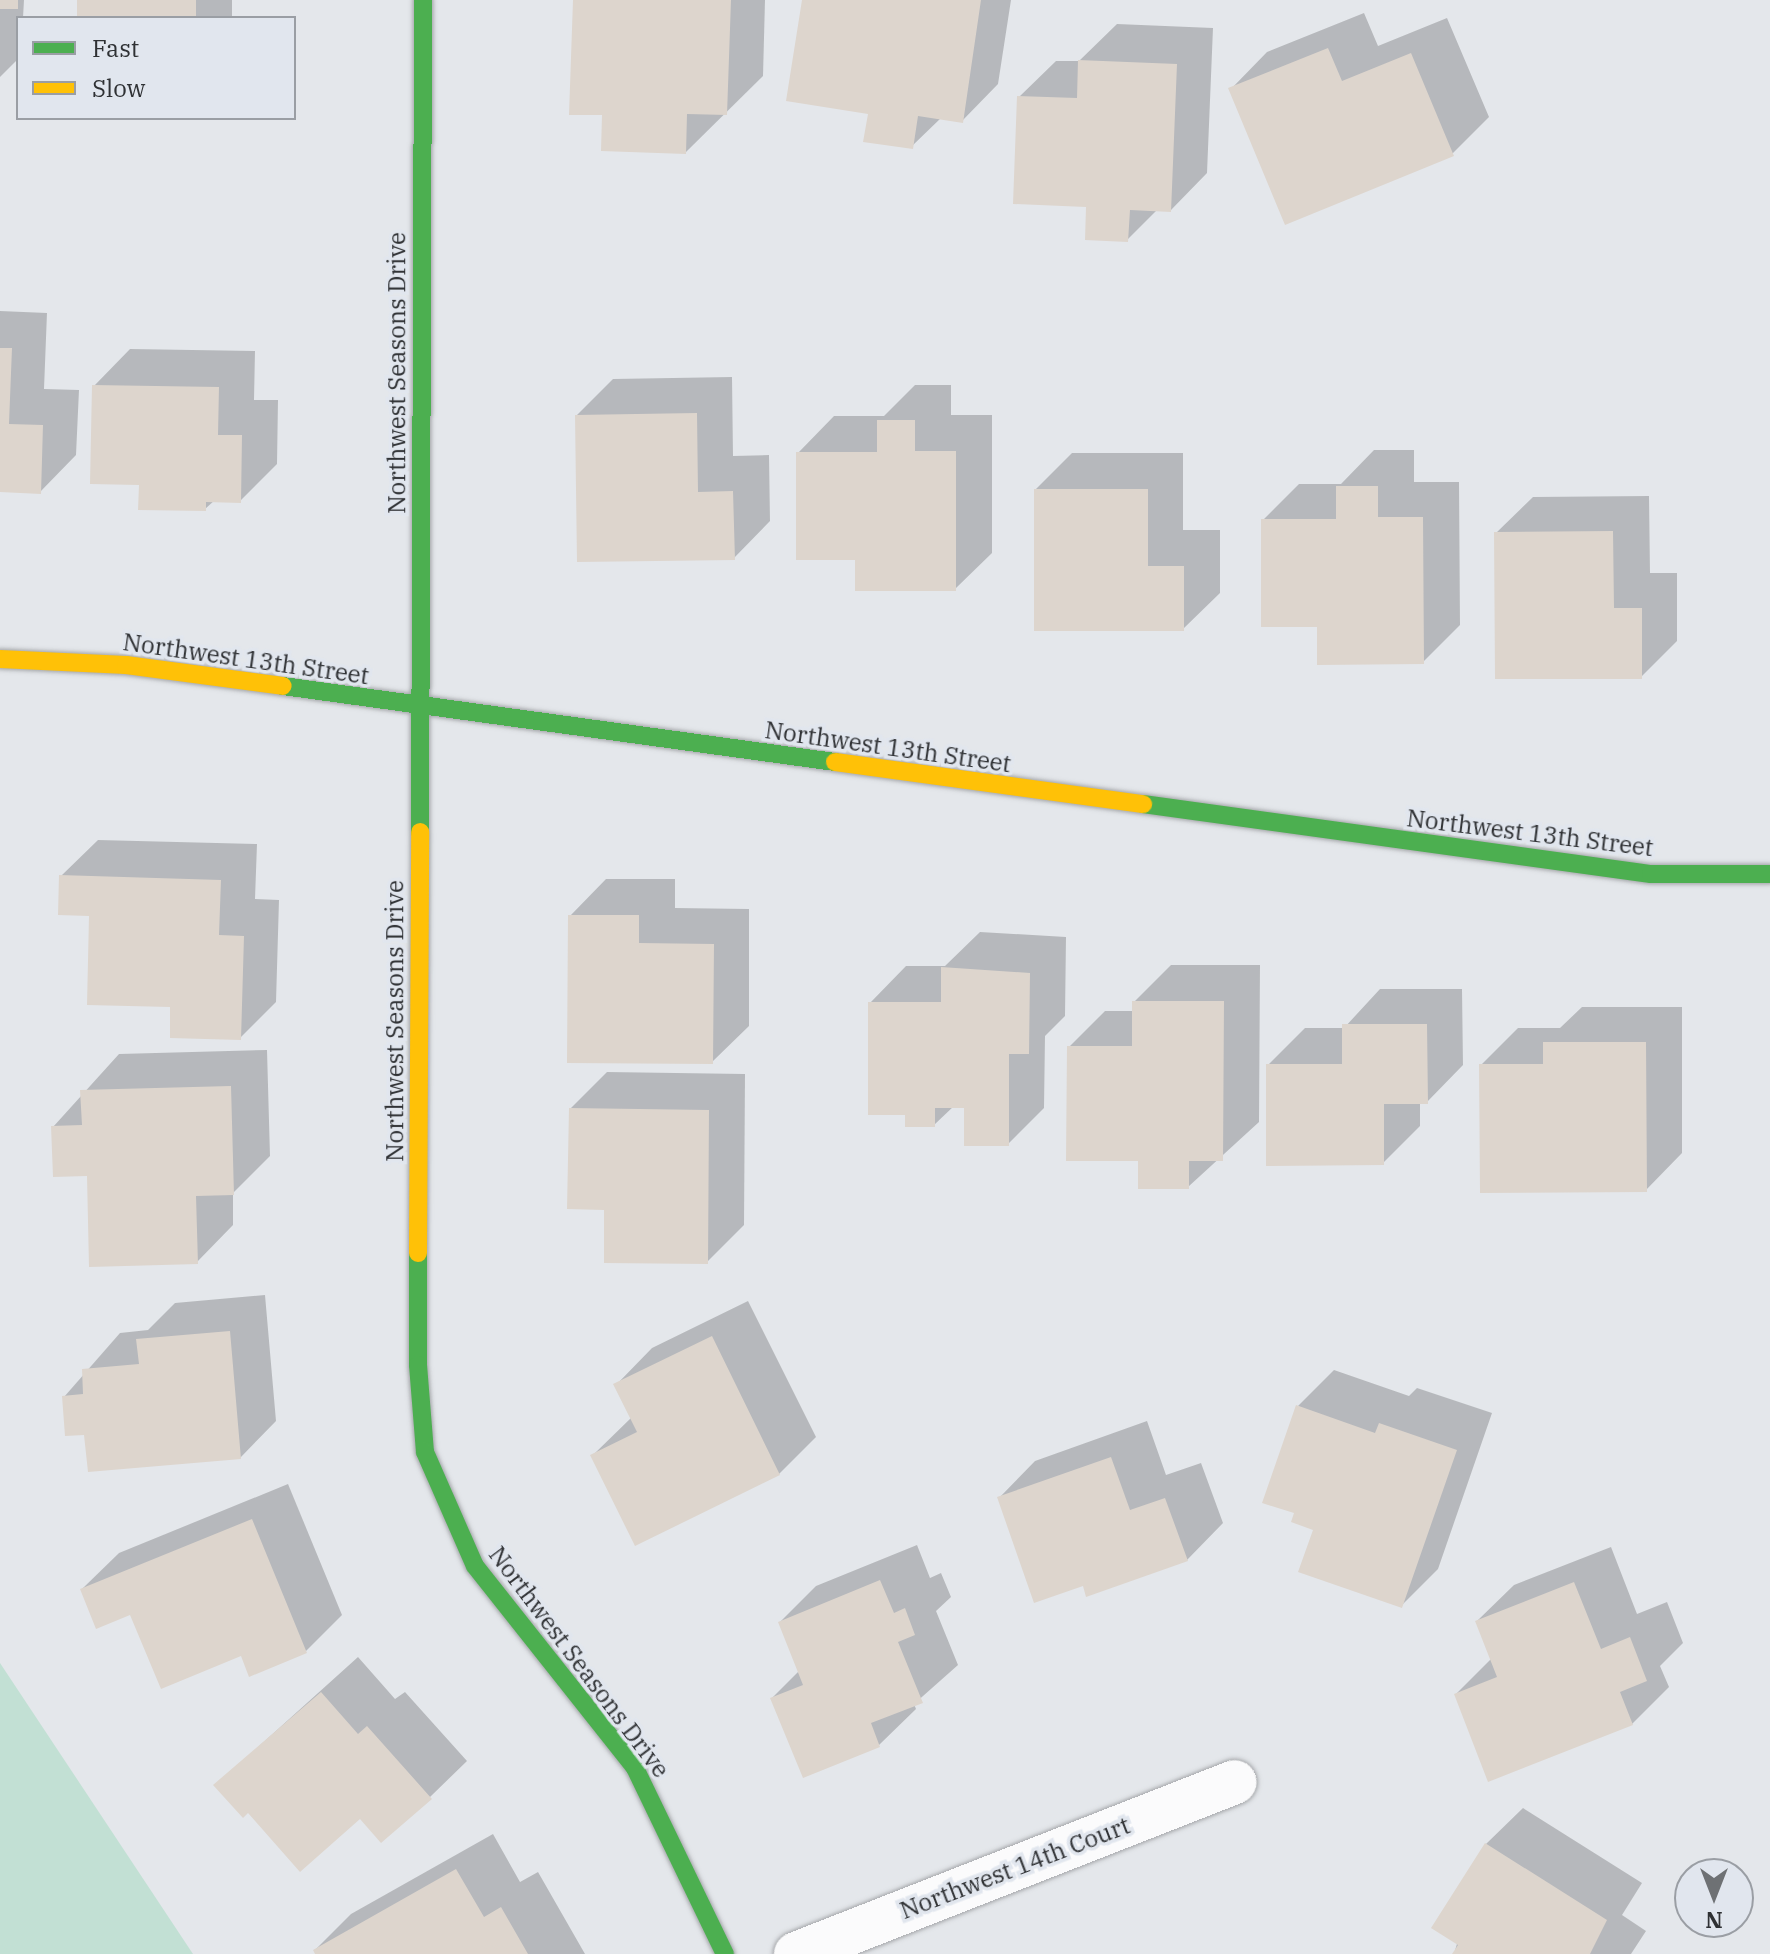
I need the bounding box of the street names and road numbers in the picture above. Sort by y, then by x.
street label: Northwest Seasons Drive [383,232,411,514]
street label: Northwest 13th Street [121,627,371,691]
street label: Northwest 13th Street [763,715,1013,779]
street label: Northwest 13th Street [1405,804,1655,862]
street label: Northwest Seasons Drive [381,880,409,1162]
street label: Northwest Seasons Drive [483,1541,675,1783]
street label: Northwest 14th Court [896,1811,1134,1925]

